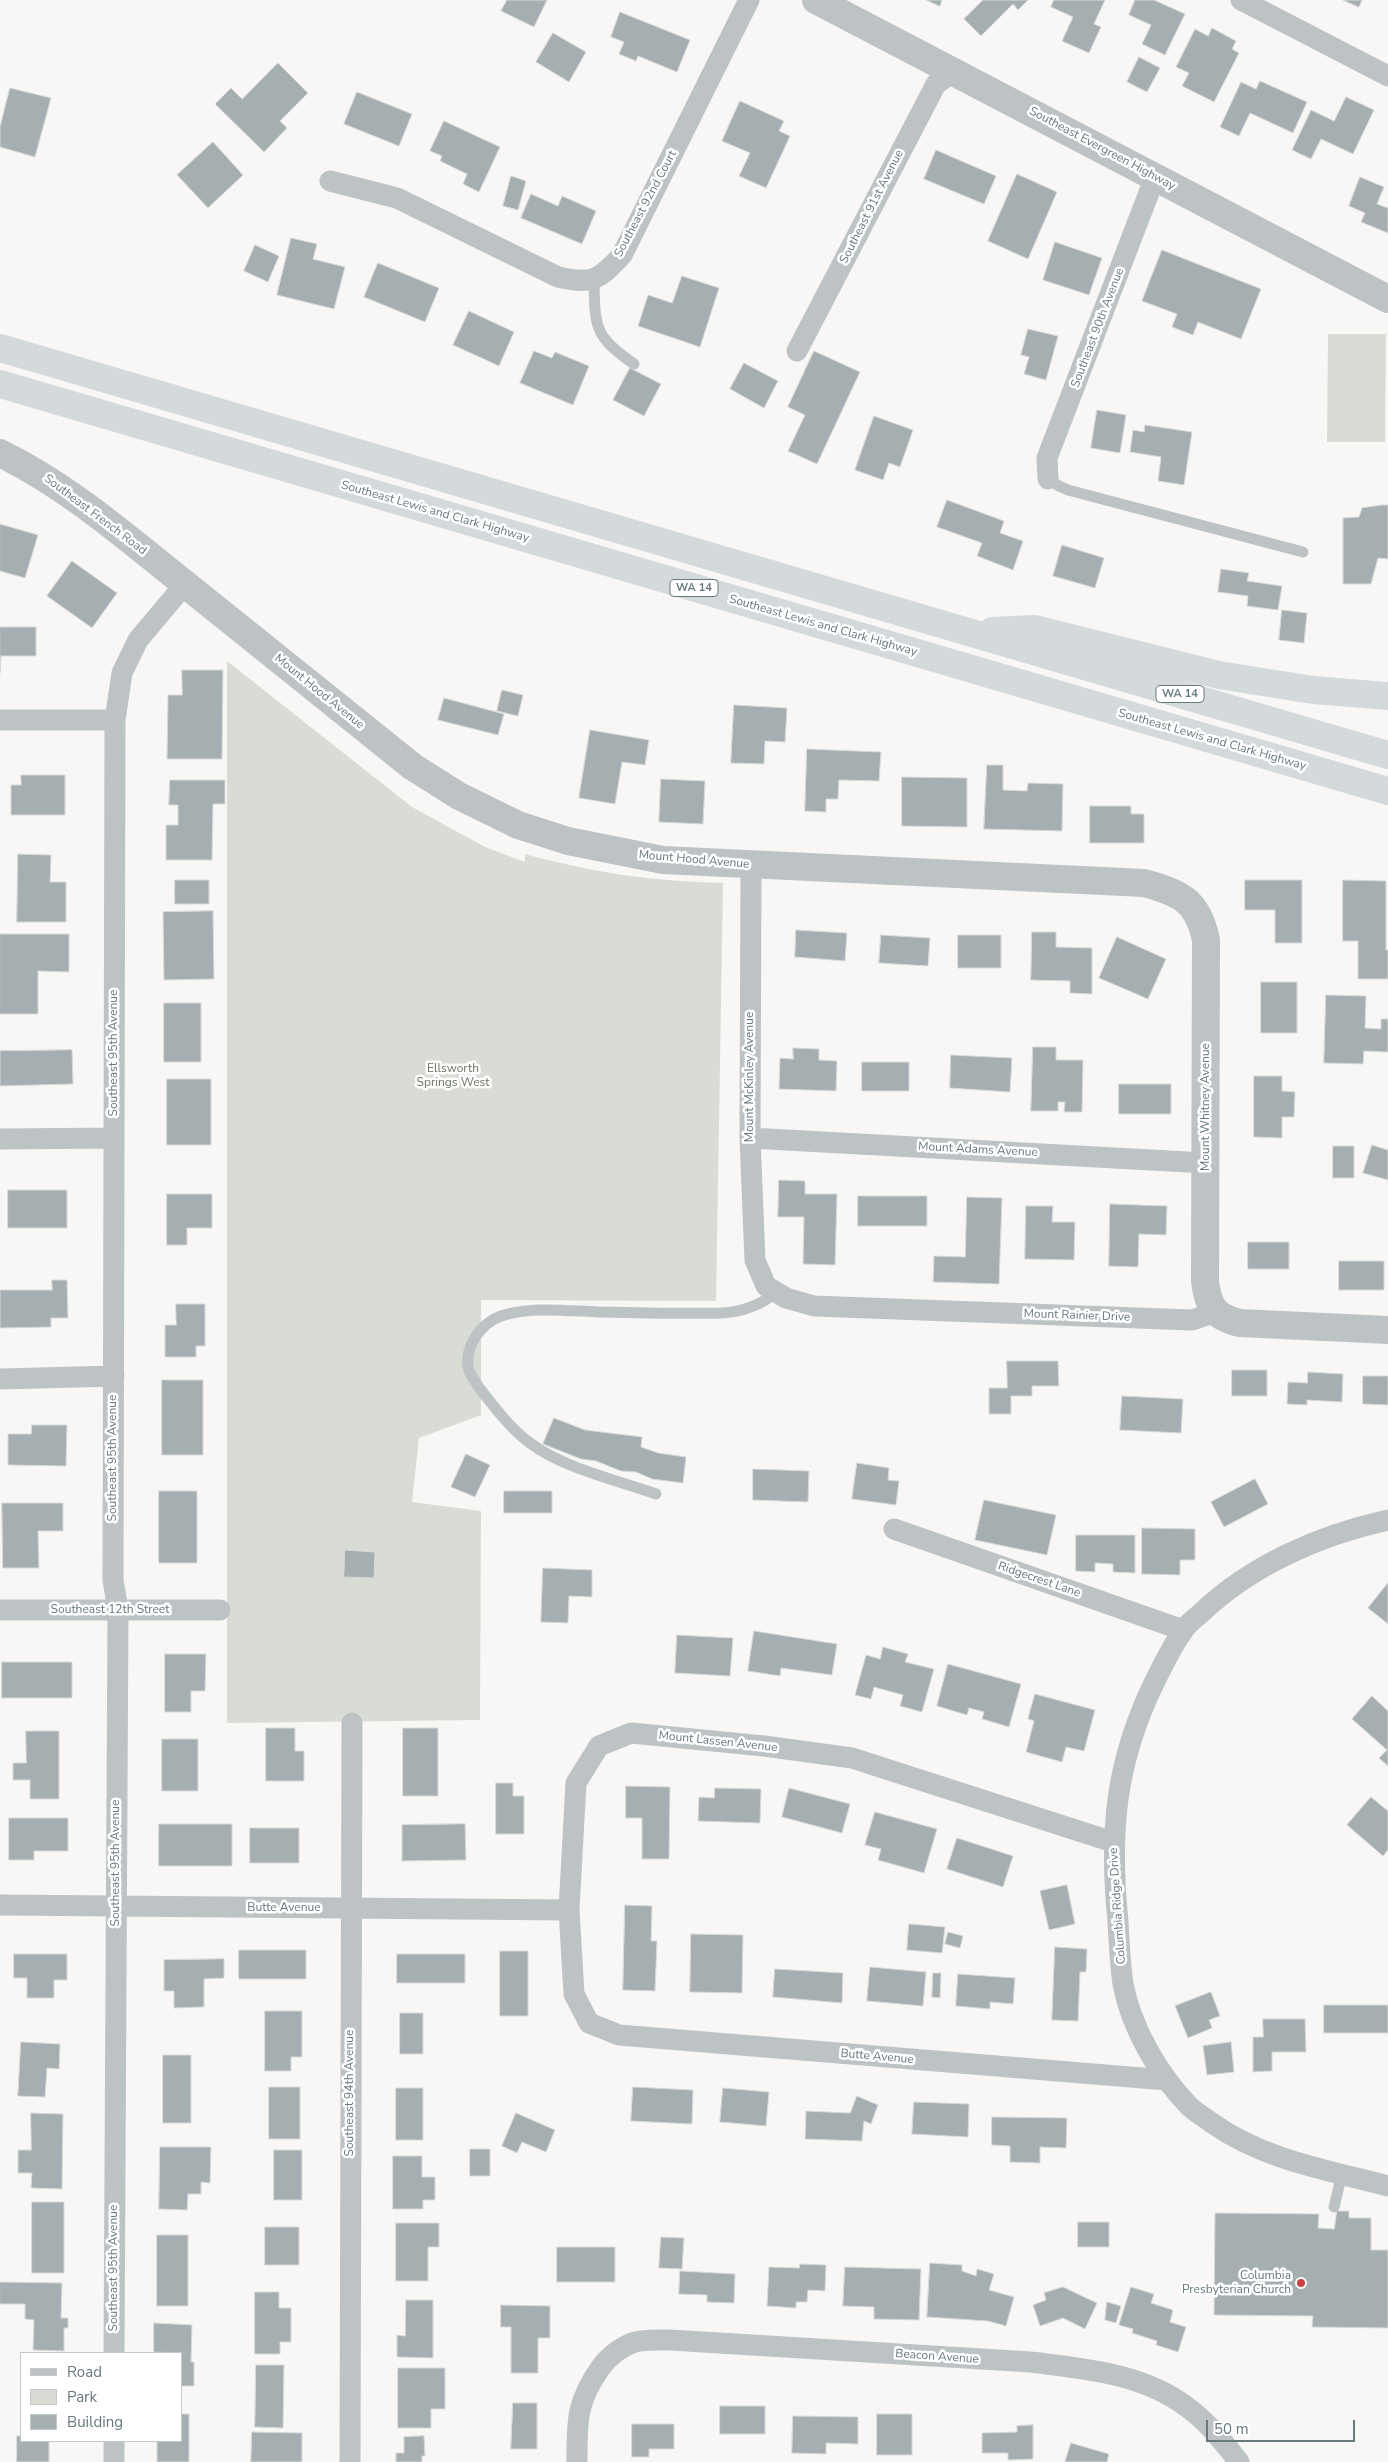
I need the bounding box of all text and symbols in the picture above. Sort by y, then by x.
street label: Southeast Evergreen Highway [1027,104,1177,194]
street label: Southeast 92nd Court [612,148,680,260]
street label: Southeast 91st Avenue [837,148,907,266]
street label: Southeast 90th Avenue [1069,266,1127,390]
street label: Southeast French Road [41,472,149,558]
street label: Southeast Lewis and Clark Highway [339,478,531,546]
road number: WA 14 [670,580,718,596]
street label: Southeast Lewis and Clark Highway [727,592,919,660]
street label: Mount Hood Avenue [271,651,367,733]
road number: WA 14 [1156,686,1204,702]
street label: Southeast Lewis and Clark Highway [1116,706,1308,774]
street label: Mount Hood Avenue [638,848,750,872]
street label: Southeast 95th Avenue [107,990,121,1116]
street label: Mount McKinley Avenue [743,1012,757,1142]
street label: Mount Whitney Avenue [1199,1043,1213,1171]
park label: Ellsworth Springs West [417,1062,489,1090]
street label: Mount Adams Avenue [918,1140,1038,1160]
street label: Mount Rainier Drive [1023,1307,1131,1325]
street label: Southeast 95th Avenue [106,1395,120,1521]
street label: Ridgecrest Lane [996,1559,1082,1601]
street label: Southeast 12th Street [51,1603,169,1617]
street label: Mount Lassen Avenue [658,1729,778,1755]
street label: Southeast 95th Avenue [109,1800,123,1926]
street label: Columbia Ridge Drive [1107,1847,1129,1965]
street label: Butte Avenue [247,1901,321,1915]
street label: Southeast 94th Avenue [343,2030,357,2156]
street label: Butte Avenue [840,2047,914,2067]
street label: Southeast 95th Avenue [107,2205,121,2331]
place label: Columbia Presbyterian Church [1182,2269,1291,2297]
marker: Columbia Presbyterian Church [1295,2277,1307,2289]
street label: Beacon Avenue [895,2347,979,2367]
legend [20,2352,182,2442]
text: Road [67,2362,102,2382]
text: Park [67,2387,97,2407]
scale bar [1208,2410,1357,2442]
text: Building [67,2412,123,2432]
text: 50 m [1214,2419,1249,2439]

